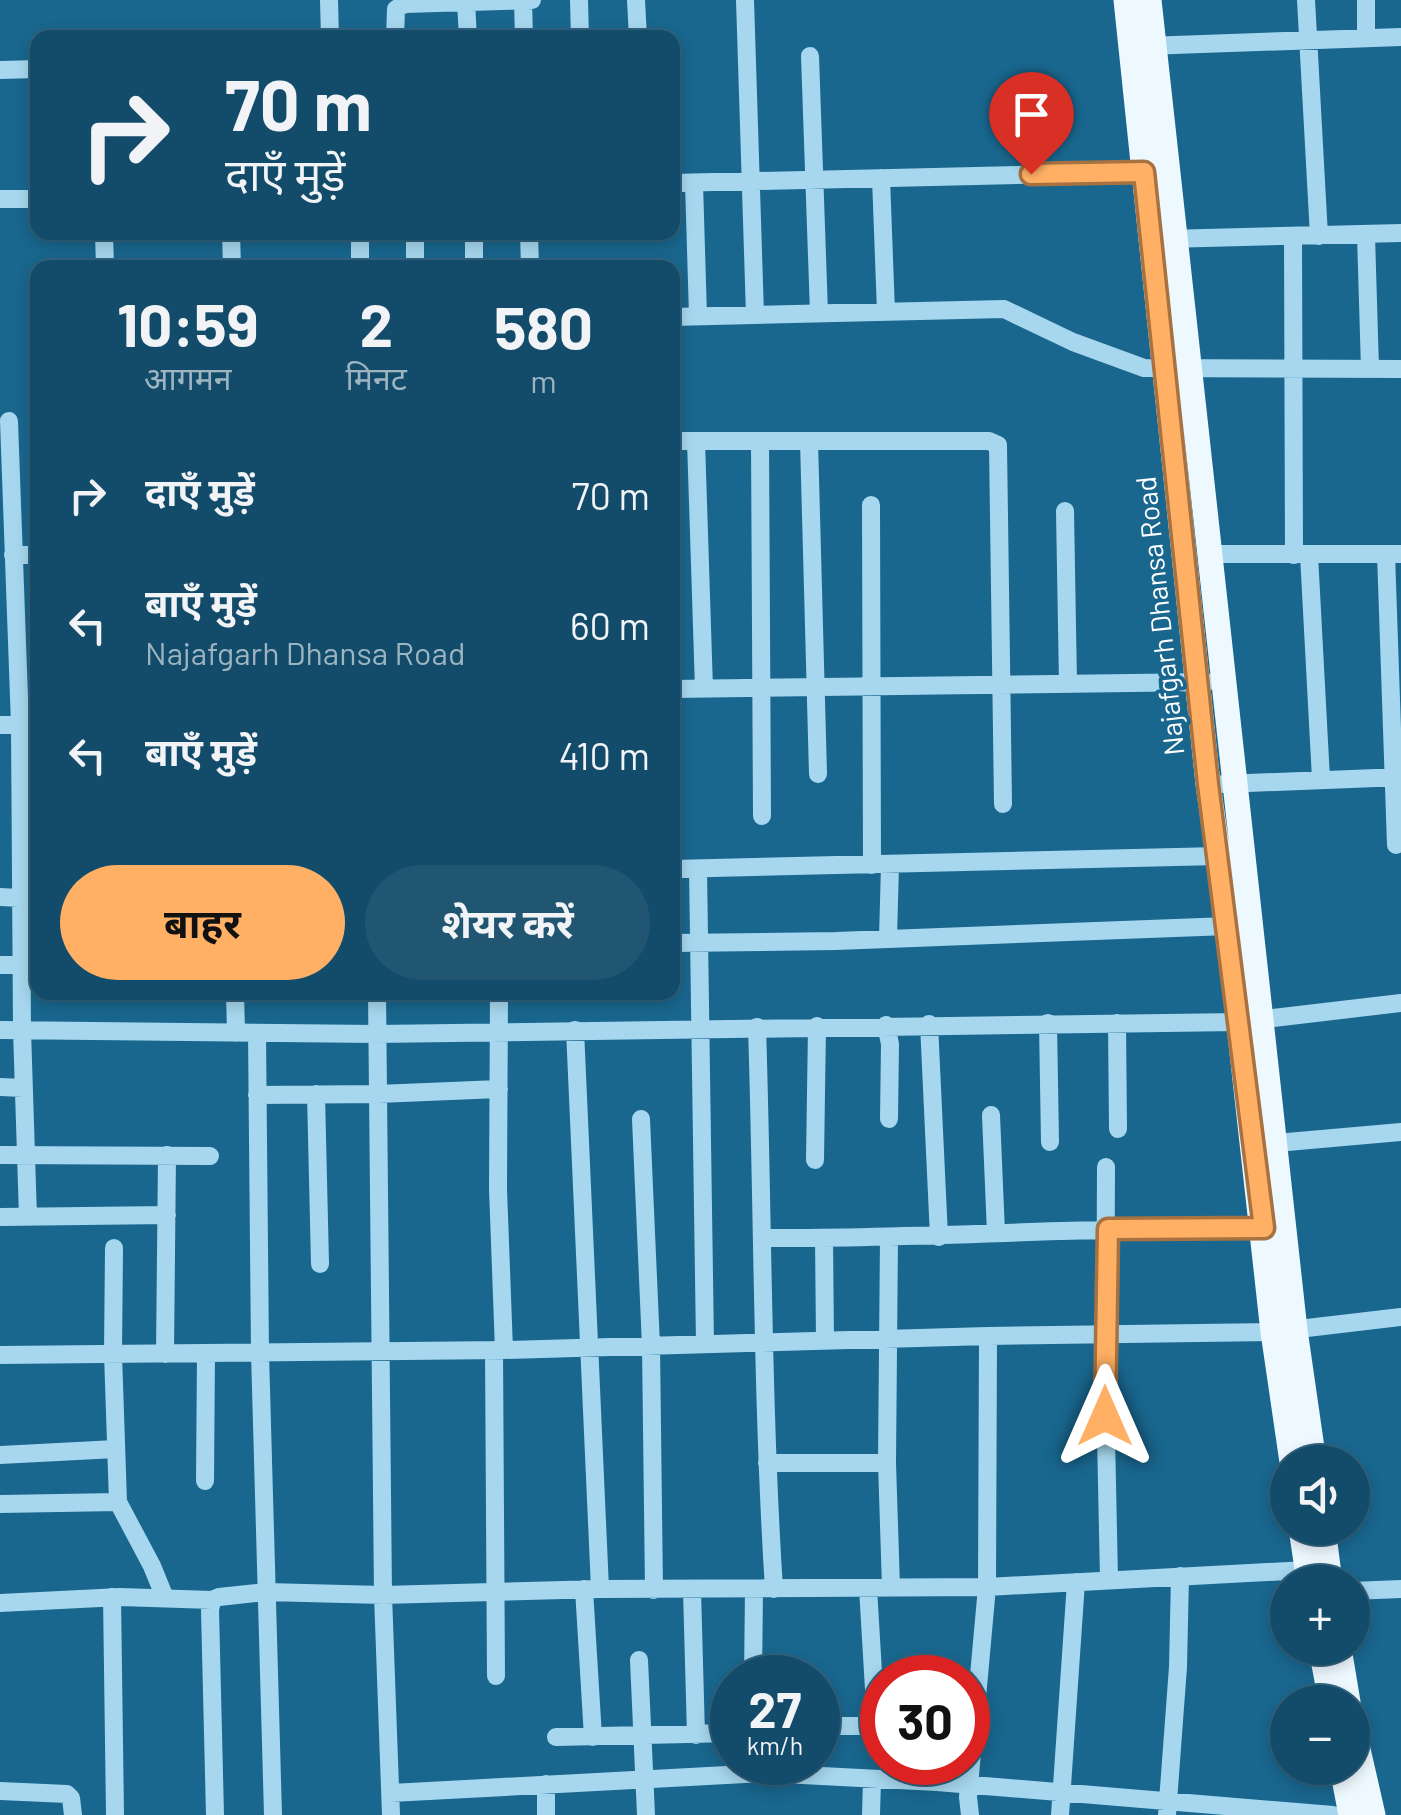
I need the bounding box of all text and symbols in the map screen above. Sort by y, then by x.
text: 70 m [225,61,372,145]
icon: right [60,70,190,200]
pin [989,72,1074,175]
icon: arrive [1004,87,1059,142]
text: दाएँ मुड़ें [225,146,345,200]
text: 10:59 [117,287,259,359]
text: 2 [359,287,393,359]
text: 580 [494,290,593,362]
text: आगमन [144,358,232,396]
text: मिनट [346,358,407,396]
text: m [530,361,557,399]
icon: right [60,468,115,523]
text: दाएँ मुड़ें [145,468,255,514]
text: 70 m [572,472,650,518]
street label: Najafgarh Dhansa Road [1127,475,1191,757]
text: बाएँ मुड़ें [145,579,257,625]
icon: left [60,598,115,653]
text: 60 m [570,602,650,648]
text: Najafgarh Dhansa Road [145,633,465,671]
icon: left [60,728,115,783]
text: बाएँ मुड़ें [145,728,257,774]
text: 410 m [559,732,650,778]
button: बाहर [60,865,345,980]
button: शेयर करें [365,865,650,980]
position arrow [1053,1364,1157,1468]
map controls [1270,1445,1370,1785]
button: sound [1270,1445,1370,1545]
button: + [1270,1565,1370,1665]
speed limit sign: 30 [860,1655,990,1785]
text: 27 [749,1678,801,1738]
button: − [1270,1685,1370,1785]
text: km/h [747,1730,803,1760]

